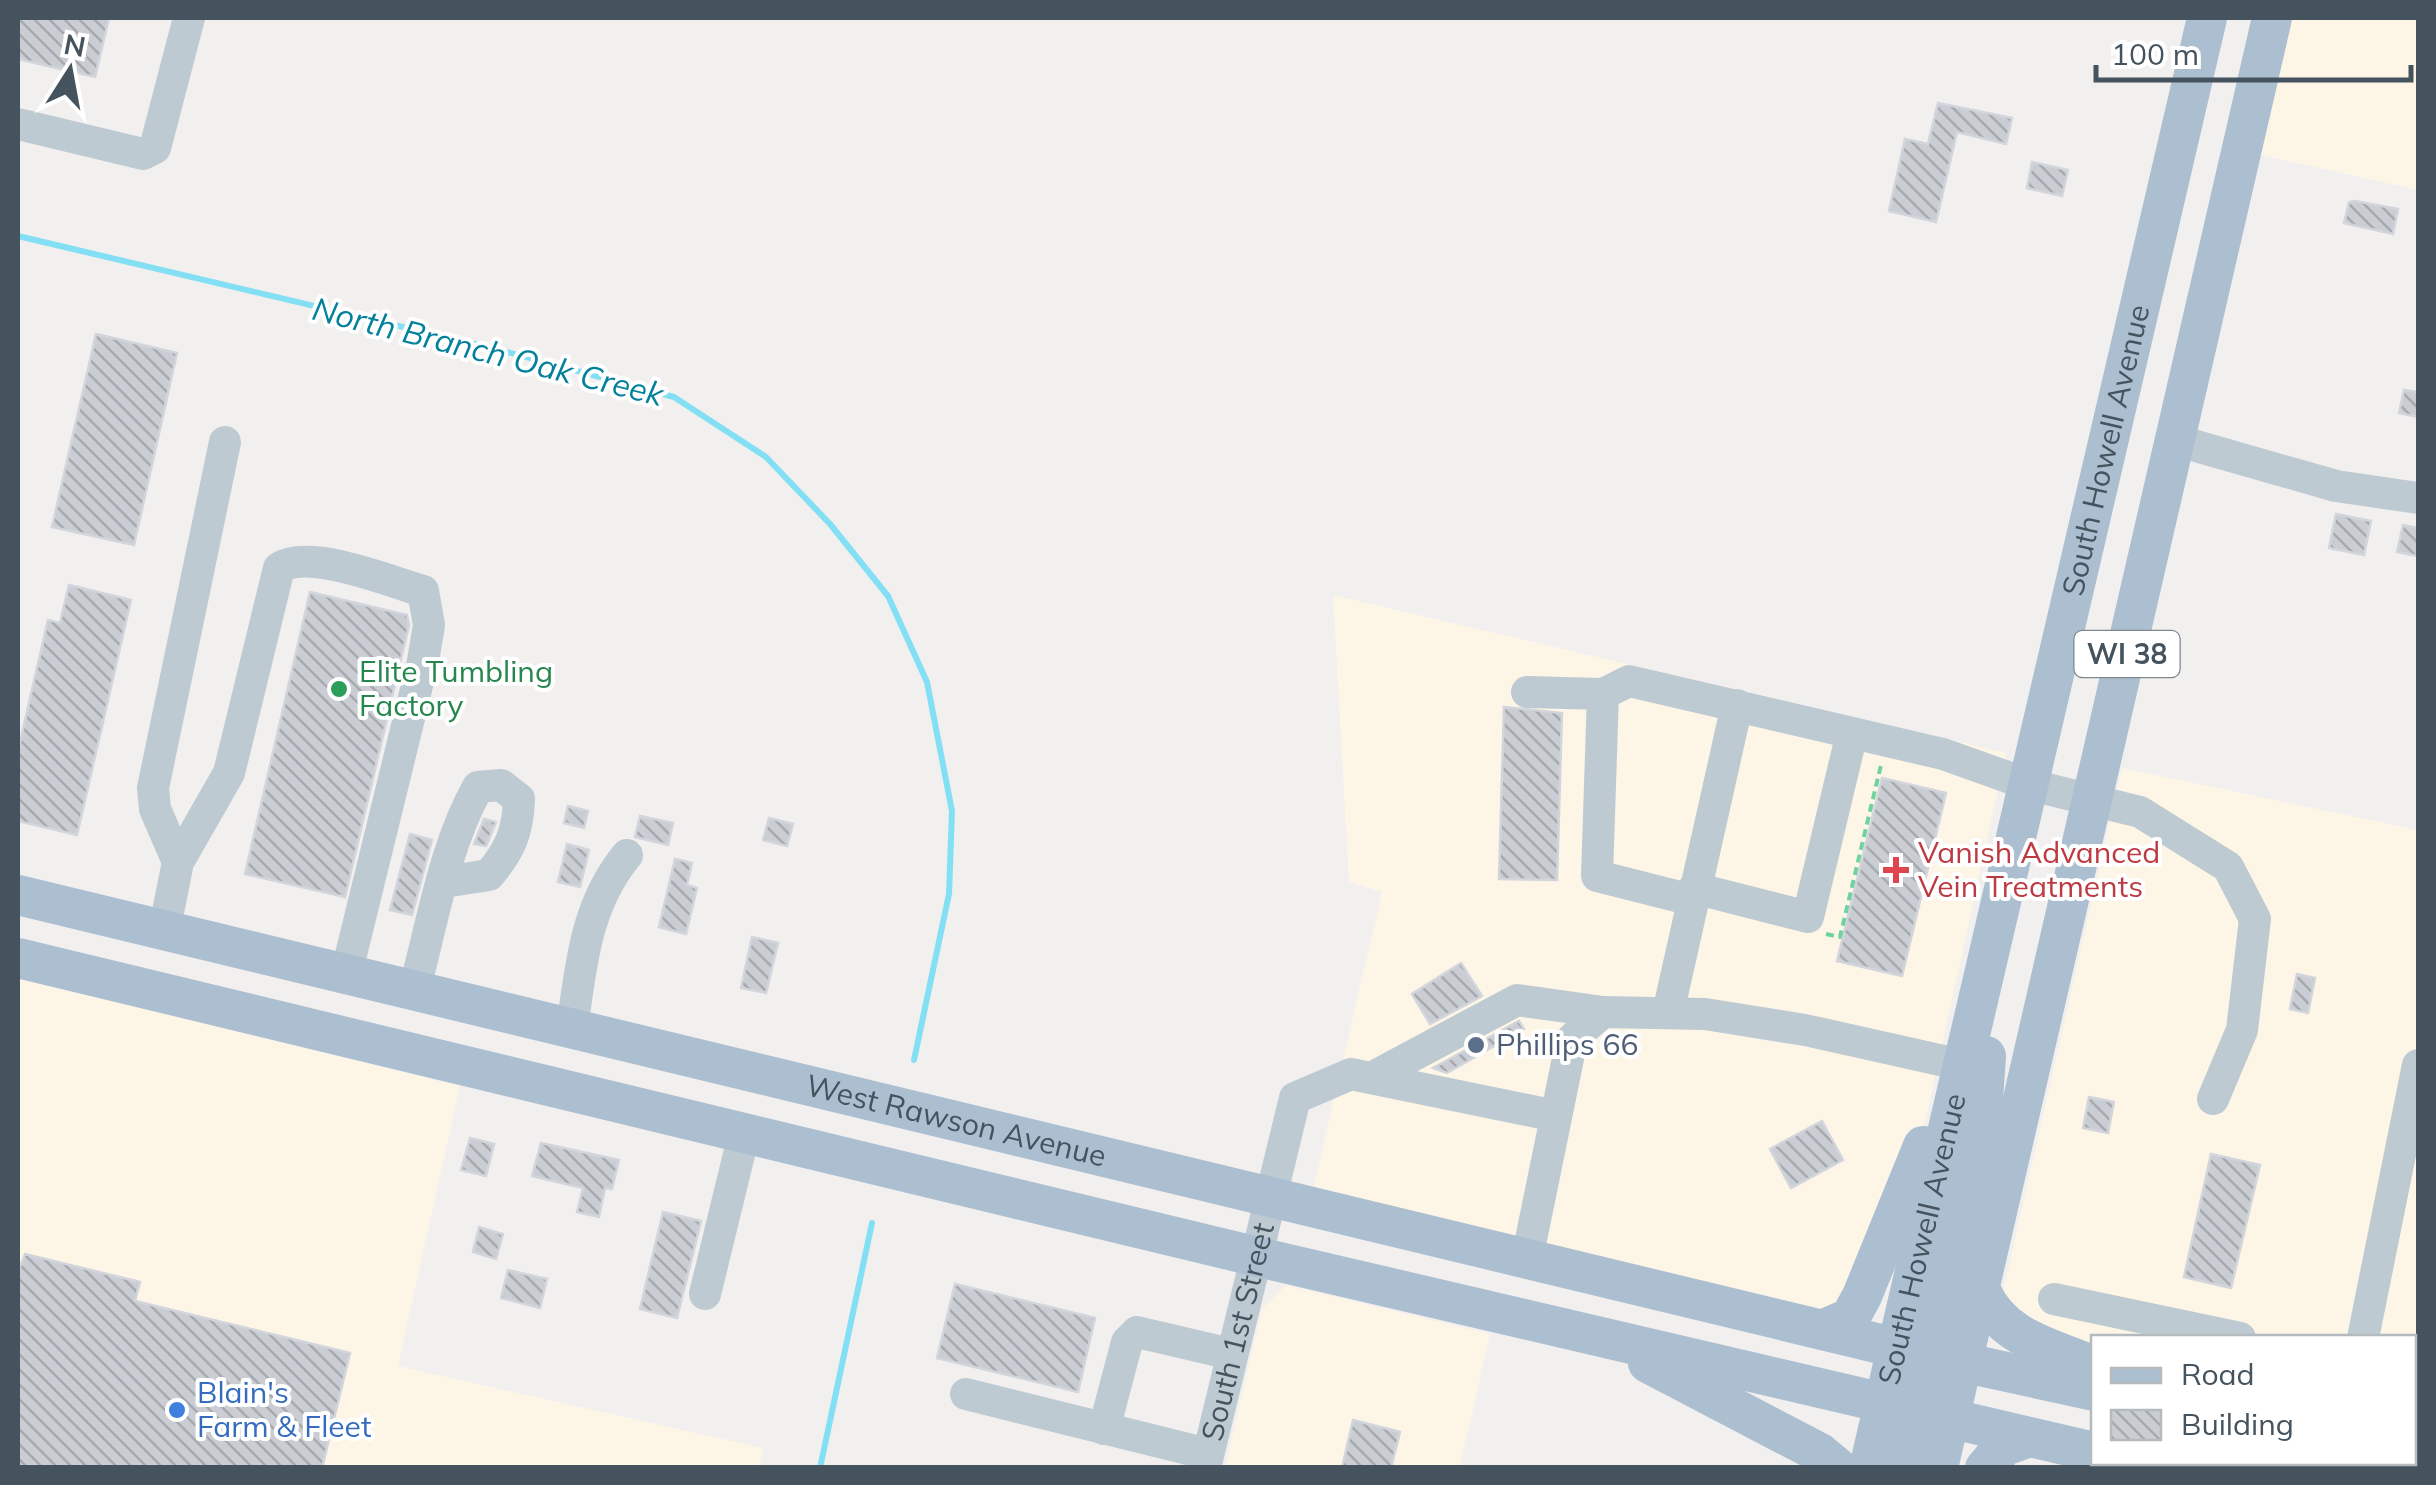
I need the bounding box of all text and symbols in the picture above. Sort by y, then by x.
north arrow [20,20,120,120]
scale bar [2096,20,2411,82]
text: N [61,26,89,64]
text: 100 m [2111,35,2199,73]
water label: North Branch Oak Creek [309,288,669,414]
street label: South Howell Avenue [2053,301,2158,599]
road number: WI 38 [2074,631,2180,677]
place label: Elite Tumbling Factory [359,652,553,724]
marker: Elite Tumbling Factory [328,678,350,700]
place label: Vanish Advanced Vein Treatments [1918,833,2160,905]
marker: Vanish Advanced Vein Treatments [1883,857,1909,883]
place label: Phillips 66 [1496,1025,1638,1063]
marker: Phillips 66 [1465,1034,1487,1056]
street label: West Rawson Avenue [802,1066,1110,1175]
street label: South Howell Avenue [1869,1090,1974,1388]
street label: South 1st Street [1192,1219,1282,1445]
legend [2091,1335,2416,1465]
text: Road [2181,1355,2255,1393]
place label: Blain's Farm & Fleet [197,1373,371,1445]
marker: Blain's Farm & Fleet [166,1399,188,1421]
text: Building [2181,1405,2294,1443]

